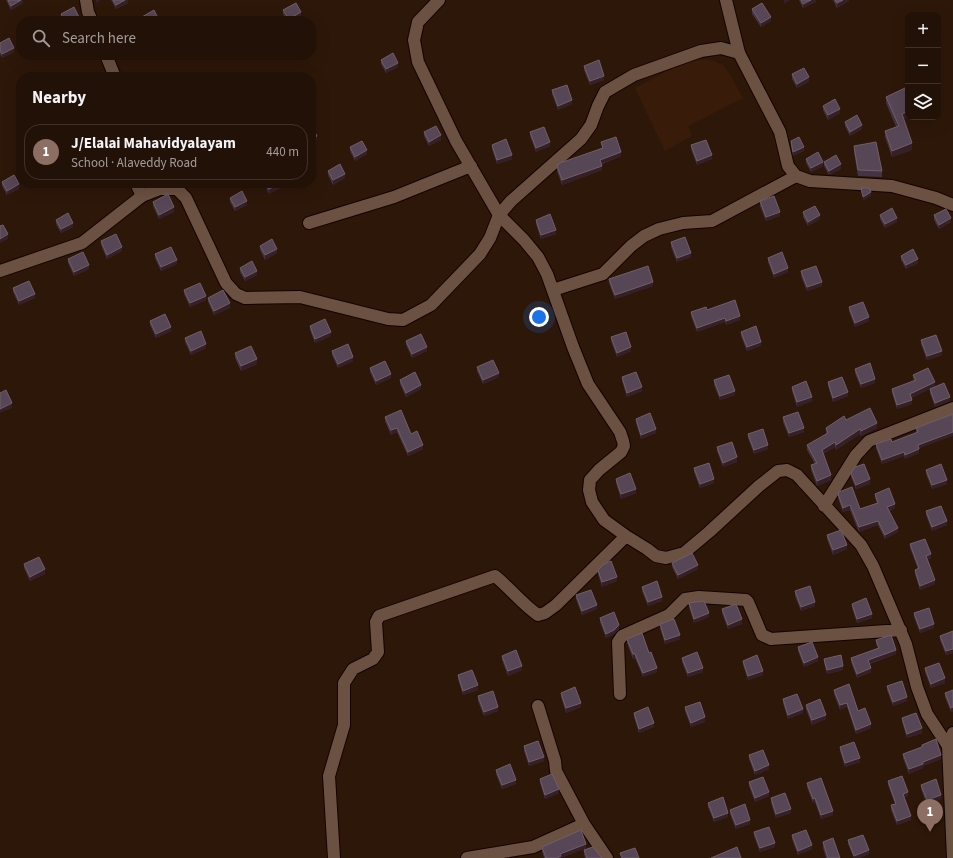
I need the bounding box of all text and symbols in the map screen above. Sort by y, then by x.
map controls [905,12,941,120]
button: + [905,12,941,48]
search box [16,16,316,60]
icon: search [30,27,52,49]
text: Search here [62,28,136,49]
button: − [905,48,941,84]
button: layers [905,84,941,120]
text: Nearby [32,86,86,110]
text: J/Elalai Mahavidyalayam [71,133,236,154]
text: 1 [43,143,49,161]
text: 440 m [266,143,299,161]
text: School · Alaveddy Road [71,154,197,172]
your location [529,307,549,327]
pin: 1 [917,799,943,832]

